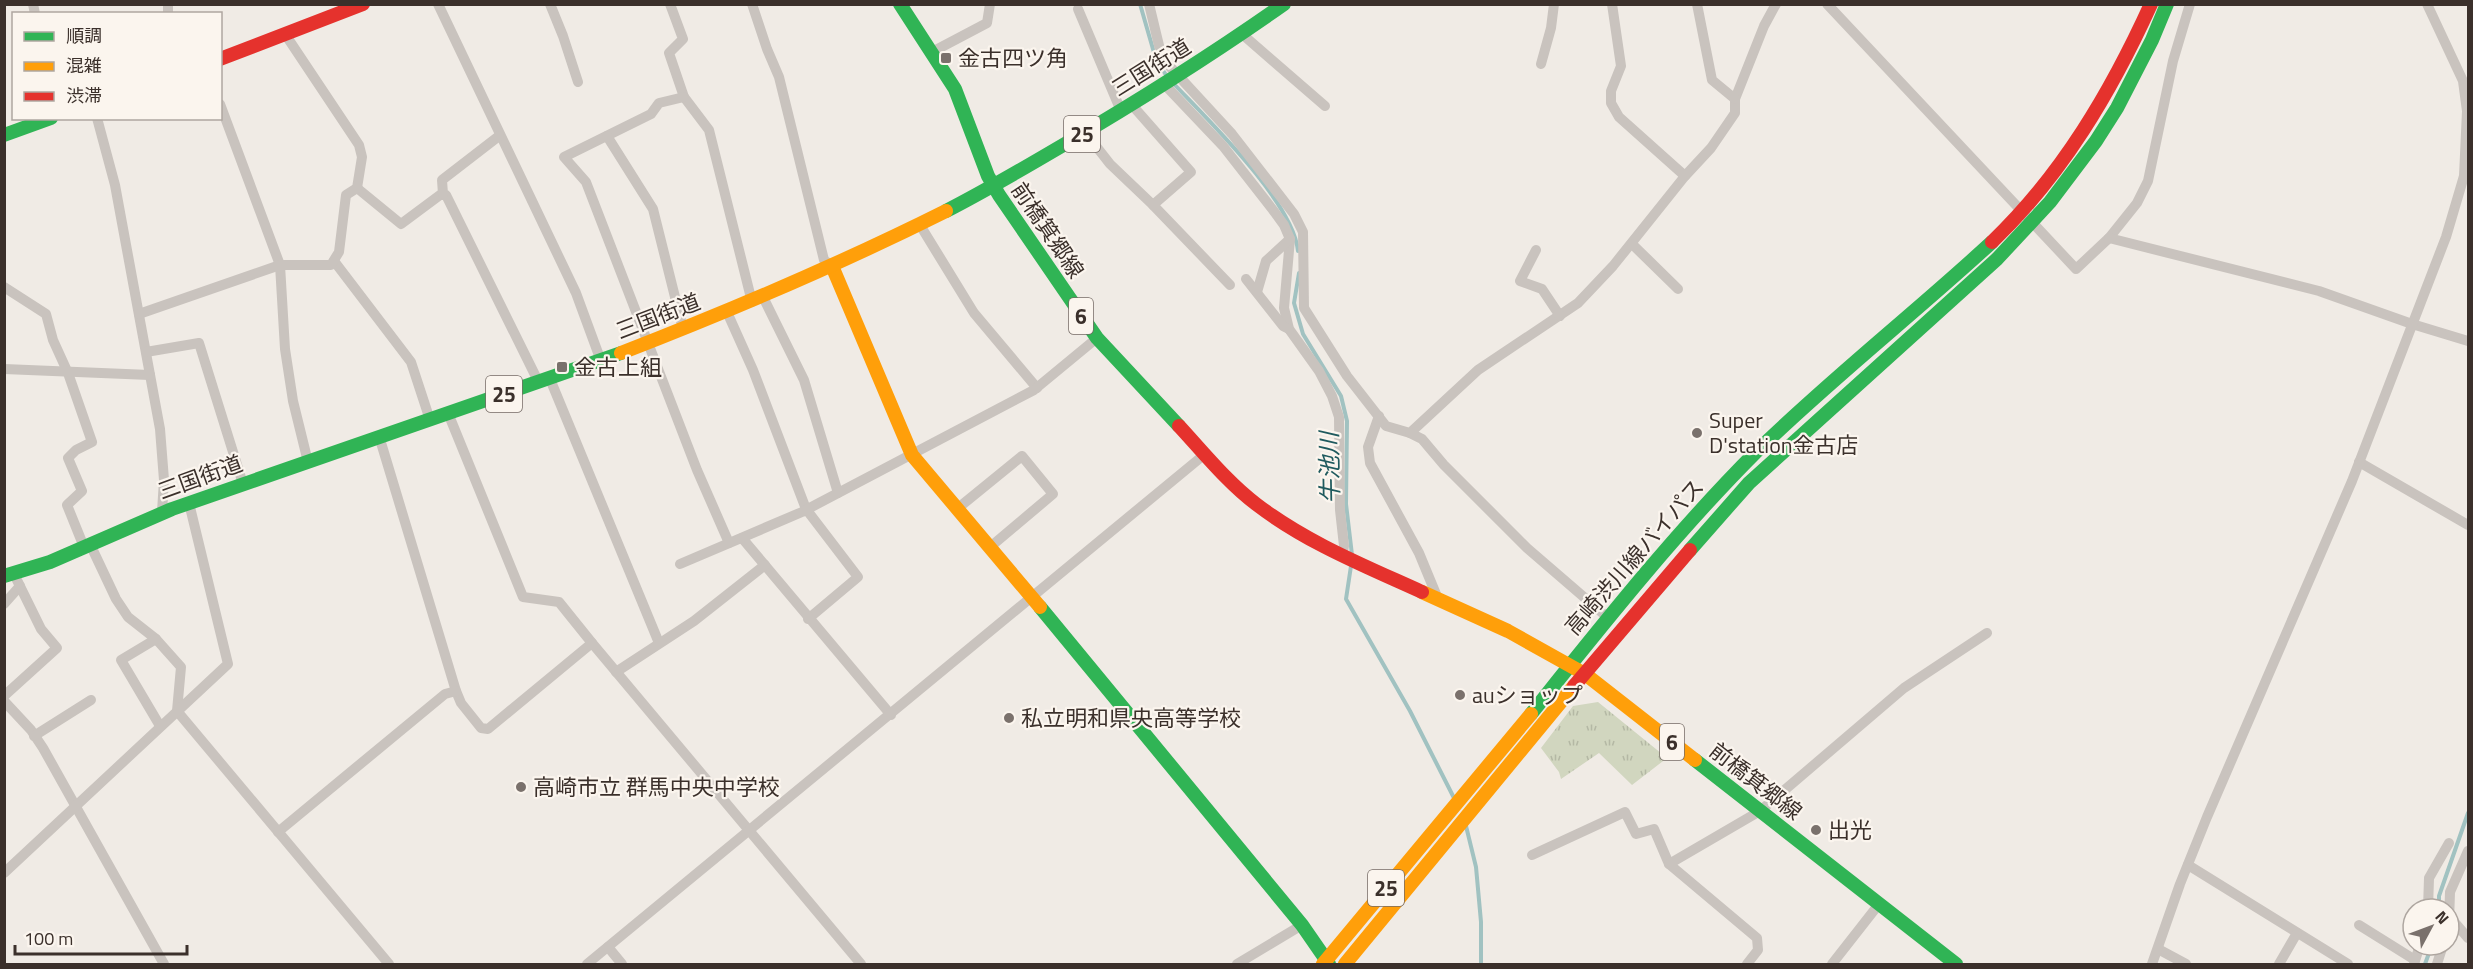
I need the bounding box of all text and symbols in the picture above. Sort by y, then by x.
legend [12,12,222,120]
text: 順調 [66,22,102,49]
street label: 三国街道 [1105,29,1197,105]
place label: 金古四ツ角 [958,41,1068,75]
marker: 金古四ツ角 [939,51,953,65]
text: 混雑 [66,52,102,79]
text: 渋滞 [66,82,102,109]
road number: 25 [1064,116,1100,152]
street label: 前橋箕郷線 [1003,175,1093,285]
street label: 三国街道 [611,284,705,348]
road number: 6 [1069,298,1093,334]
place label: 金古上組 [574,350,662,384]
marker: 金古上組 [555,360,569,374]
road number: 25 [486,376,522,412]
place label: Super D'station金古店 [1709,403,1859,462]
marker: Super D'station金古店 [1690,426,1704,440]
water label: 牛池川 [1310,429,1348,504]
street label: 三国街道 [153,446,247,508]
street label: 高崎渋川線バイパス [1556,471,1712,643]
place label: auショップ [1472,678,1583,712]
marker: auショップ [1453,688,1467,702]
place label: 私立明和県央高等学校 [1021,701,1241,735]
marker: 私立明和県央高等学校 [1002,711,1016,725]
road number: 6 [1660,724,1684,760]
street label: 前橋箕郷線 [1702,734,1810,828]
place label: 高崎市立 群馬中央中学校 [533,770,780,804]
marker: 高崎市立 群馬中央中学校 [514,780,528,794]
place label: 出光 [1828,813,1872,847]
marker: 出光 [1809,823,1823,837]
road number: 25 [1368,870,1404,906]
north arrow [2401,897,2461,957]
text: N [2430,905,2455,929]
scale bar [15,918,188,956]
text: 100 m [24,925,73,952]

